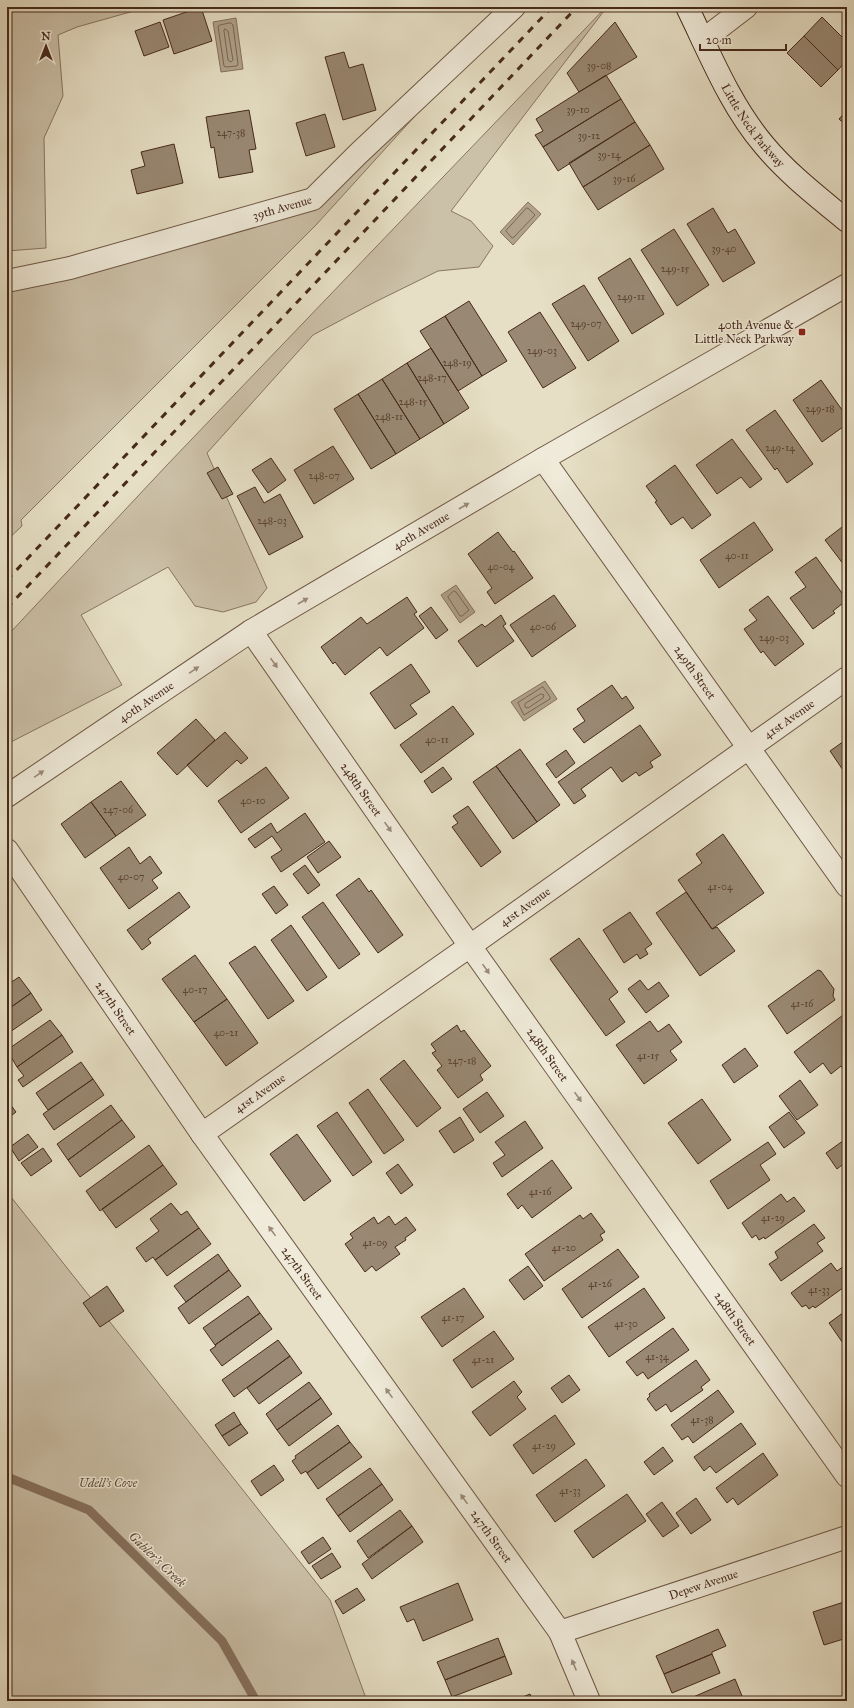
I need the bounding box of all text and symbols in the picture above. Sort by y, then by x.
north arrow [26,26,66,66]
scale bar [700,26,786,52]
text: N [41,30,51,43]
text: 20 m [706,33,732,47]
house number: 39-08 [587,60,611,72]
street label: Little Neck Parkway [718,81,788,170]
house number: 39-10 [566,104,590,116]
house number: 247-38 [217,127,245,139]
house number: 39-12 [578,130,600,142]
house number: 39-14 [598,149,621,161]
house number: 39-16 [613,173,636,185]
street label: 39th Avenue [251,193,313,223]
house number: 39-40 [712,243,737,255]
house number: 249-15 [661,263,690,275]
house number: 249-11 [617,291,645,303]
house number: 249-07 [570,318,602,330]
place label: 40th Avenue & Little Neck Parkway [694,318,794,346]
marker: 40th Avenue & Little Neck Parkway [797,327,807,337]
house number: 249-03 [527,345,557,357]
house number: 248-19 [442,357,472,369]
house number: 248-17 [417,372,447,384]
house number: 248-15 [399,396,428,408]
house number: 249-18 [805,403,835,415]
house number: 248-11 [375,411,403,423]
house number: 249-14 [765,442,795,454]
house number: 248-07 [308,470,340,482]
one-way arrow [458,503,470,510]
street label: 40th Avenue [390,509,452,553]
house number: 248-03 [257,515,287,527]
house number: 40-11 [725,550,749,562]
house number: 40-04 [488,561,515,573]
one-way arrow [297,597,309,604]
house number: 40-06 [530,621,557,633]
house number: 249-03 [759,632,789,644]
street label: 249th Street [671,643,719,703]
one-way arrow [270,658,278,668]
one-way arrow [188,666,199,674]
street label: 40th Avenue [116,678,176,725]
street label: 41st Avenue [761,696,817,742]
house number: 40-11 [425,734,449,746]
street label: 248th Street [338,760,385,820]
one-way arrow [34,770,45,778]
house number: 40-10 [240,795,266,807]
house number: 247-06 [103,804,134,816]
one-way arrow [384,822,392,833]
house number: 40-07 [118,871,144,883]
house number: 41-04 [707,881,733,893]
street label: 41st Avenue [497,884,553,930]
one-way arrow [482,963,490,974]
street label: 247th Street [92,979,139,1038]
house number: 40-17 [183,984,207,996]
house number: 41-16 [791,998,814,1010]
street label: 248th Street [524,1025,572,1085]
house number: 40-21 [214,1027,238,1039]
house number: 41-15 [637,1050,659,1062]
house number: 247-18 [448,1055,476,1067]
street label: 41st Avenue [232,1071,288,1116]
one-way arrow [574,1092,582,1103]
house number: 41-16 [529,1186,552,1198]
house number: 41-29 [761,1212,785,1224]
one-way arrow [268,1225,276,1236]
house number: 41-09 [363,1237,387,1249]
house number: 41-20 [552,1242,576,1254]
street label: 247th Street [278,1244,326,1303]
house number: 41-26 [588,1278,613,1290]
house number: 41-33 [808,1284,830,1296]
street label: 248th Street [711,1289,759,1349]
house number: 41-17 [442,1312,464,1324]
house number: 41-30 [614,1318,638,1330]
house number: 41-34 [645,1351,669,1363]
house number: 41-21 [472,1354,494,1366]
one-way arrow [385,1388,393,1398]
house number: 41-38 [691,1414,713,1426]
house number: 41-29 [532,1440,556,1452]
park label: Udell's Cove [79,1476,138,1490]
house number: 41-33 [559,1485,581,1497]
one-way arrow [460,1493,469,1504]
street label: 247th Street [467,1507,515,1566]
water label: Gabler’s Creek [125,1528,189,1591]
street label: Depew Avenue [667,1567,740,1603]
one-way arrow [571,1659,577,1671]

